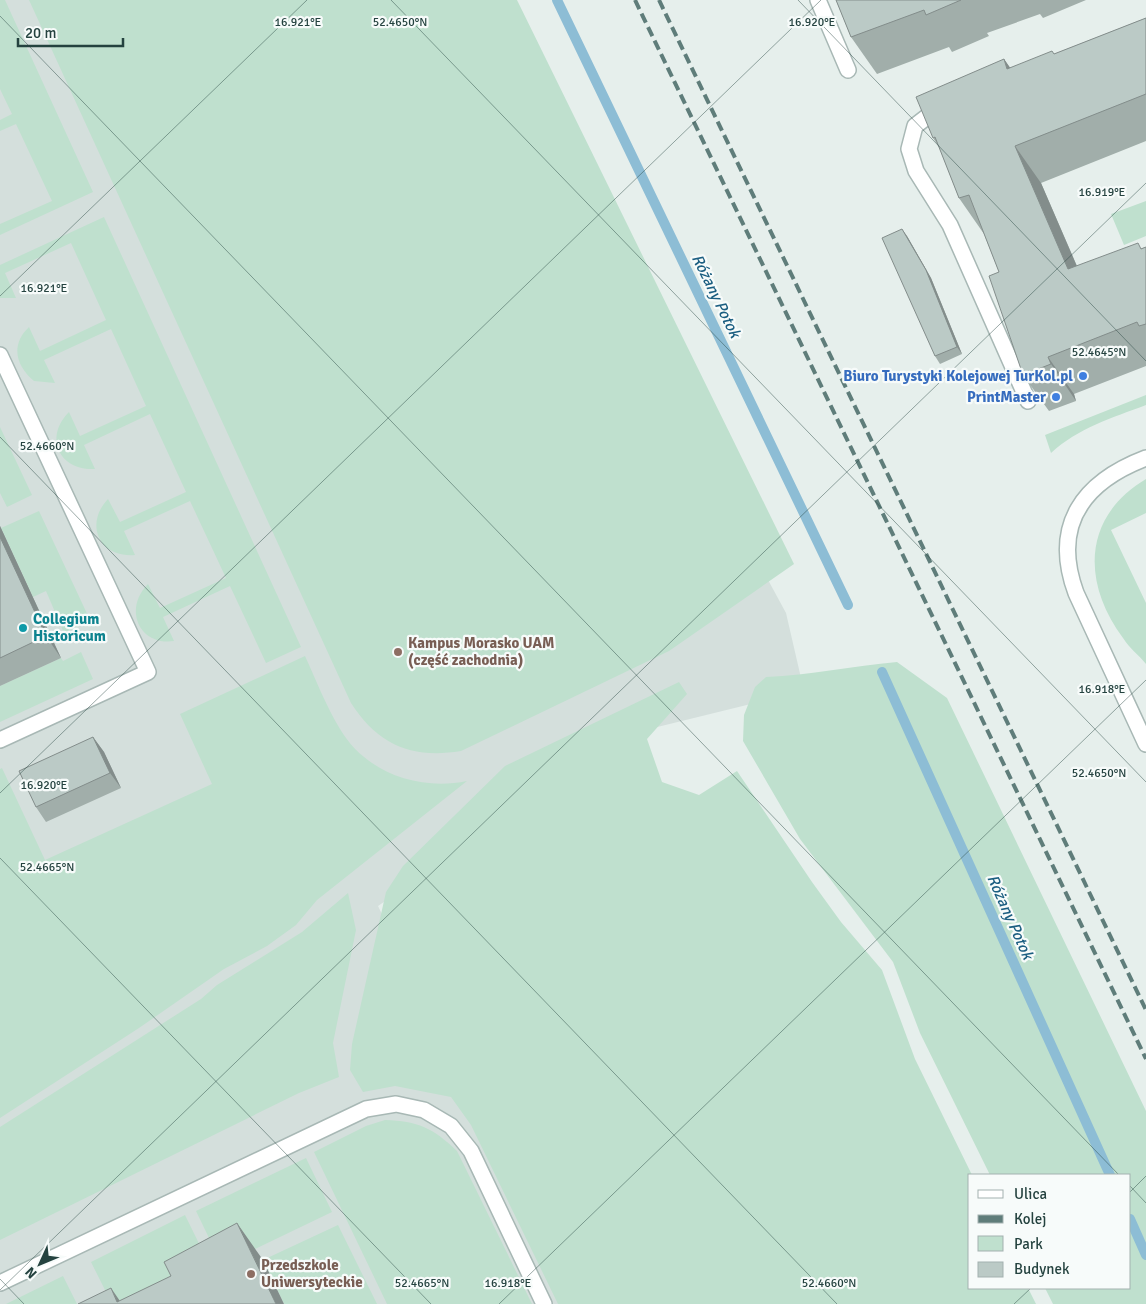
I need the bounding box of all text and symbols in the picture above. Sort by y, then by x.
scale bar [18,15,122,47]
text: 16.921°E [275,15,322,30]
text: 52.4650°N [373,15,427,30]
text: 16.920°E [789,15,836,30]
text: 20 m [25,24,56,42]
text: 16.919°E [1079,185,1126,200]
water label: Różany Potok [687,251,746,343]
text: 16.921°E [21,281,68,296]
text: 52.4645°N [1072,345,1126,360]
place label: Biuro Turystyki Kolejowej TurKol.pl [843,367,1073,385]
marker: Biuro Turystyki Kolejowej TurKol.pl [1077,370,1089,382]
place label: PrintMaster [967,388,1046,406]
marker: PrintMaster [1050,391,1062,403]
text: 52.4660°N [20,439,74,454]
place label: Collegium Historicum [33,610,106,645]
marker: Collegium Historicum [17,622,29,634]
place label: Kampus Morasko UAM (część zachodnia) [408,634,555,669]
marker: Kampus Morasko UAM (część zachodnia) [392,646,404,658]
text: 16.918°E [1079,682,1126,697]
text: 52.4650°N [1072,766,1126,781]
text: 16.920°E [21,778,68,793]
text: 52.4665°N [20,860,74,875]
water label: Różany Potok [982,871,1038,964]
legend [968,1174,1131,1289]
text: Ulica [1014,1185,1047,1203]
text: Kolej [1014,1210,1046,1228]
text: Park [1014,1235,1043,1253]
north arrow [15,1239,65,1289]
place label: Przedszkole Uniwersyteckie [261,1256,363,1291]
text: Budynek [1014,1260,1070,1278]
text: N [22,1263,41,1282]
marker: Przedszkole Uniwersyteckie [245,1268,257,1280]
text: 52.4665°N [395,1276,449,1291]
text: 16.918°E [485,1276,532,1291]
text: 52.4660°N [802,1276,856,1291]

